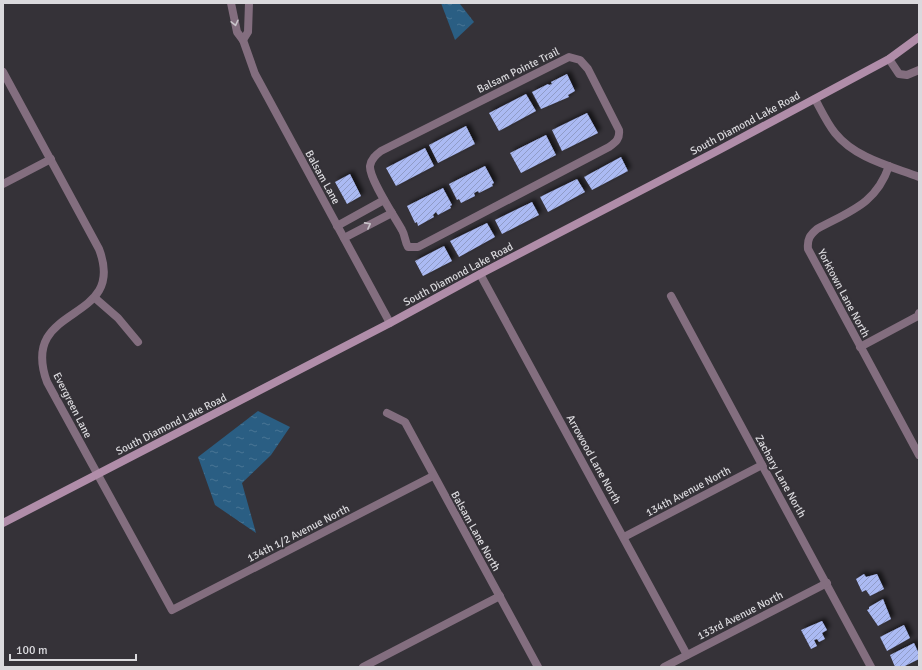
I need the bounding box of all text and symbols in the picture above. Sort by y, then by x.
one-way arrow [230,20,238,26]
street label: Balsam Pointe Trail [475,45,562,96]
street label: South Diamond Lake Road [688,89,803,158]
street label: Balsam Lane [302,148,343,207]
one-way arrow [364,223,371,230]
street label: South Diamond Lake Road [401,240,516,309]
street label: Yorktown Lane North [815,247,872,340]
street label: Evergreen Lane [50,370,95,440]
street label: South Diamond Lake Road [114,391,229,458]
street label: Arrowood Lane North [564,412,624,506]
street label: Zachary Lane North [752,433,809,520]
street label: 134th Avenue North [644,464,733,519]
street label: Balsam Lane North [448,489,503,574]
street label: 134th 1/2 Avenue North [245,502,352,565]
street label: 133rd Avenue North [695,588,785,643]
scale bar [10,636,136,662]
text: 100 m [16,643,48,658]

